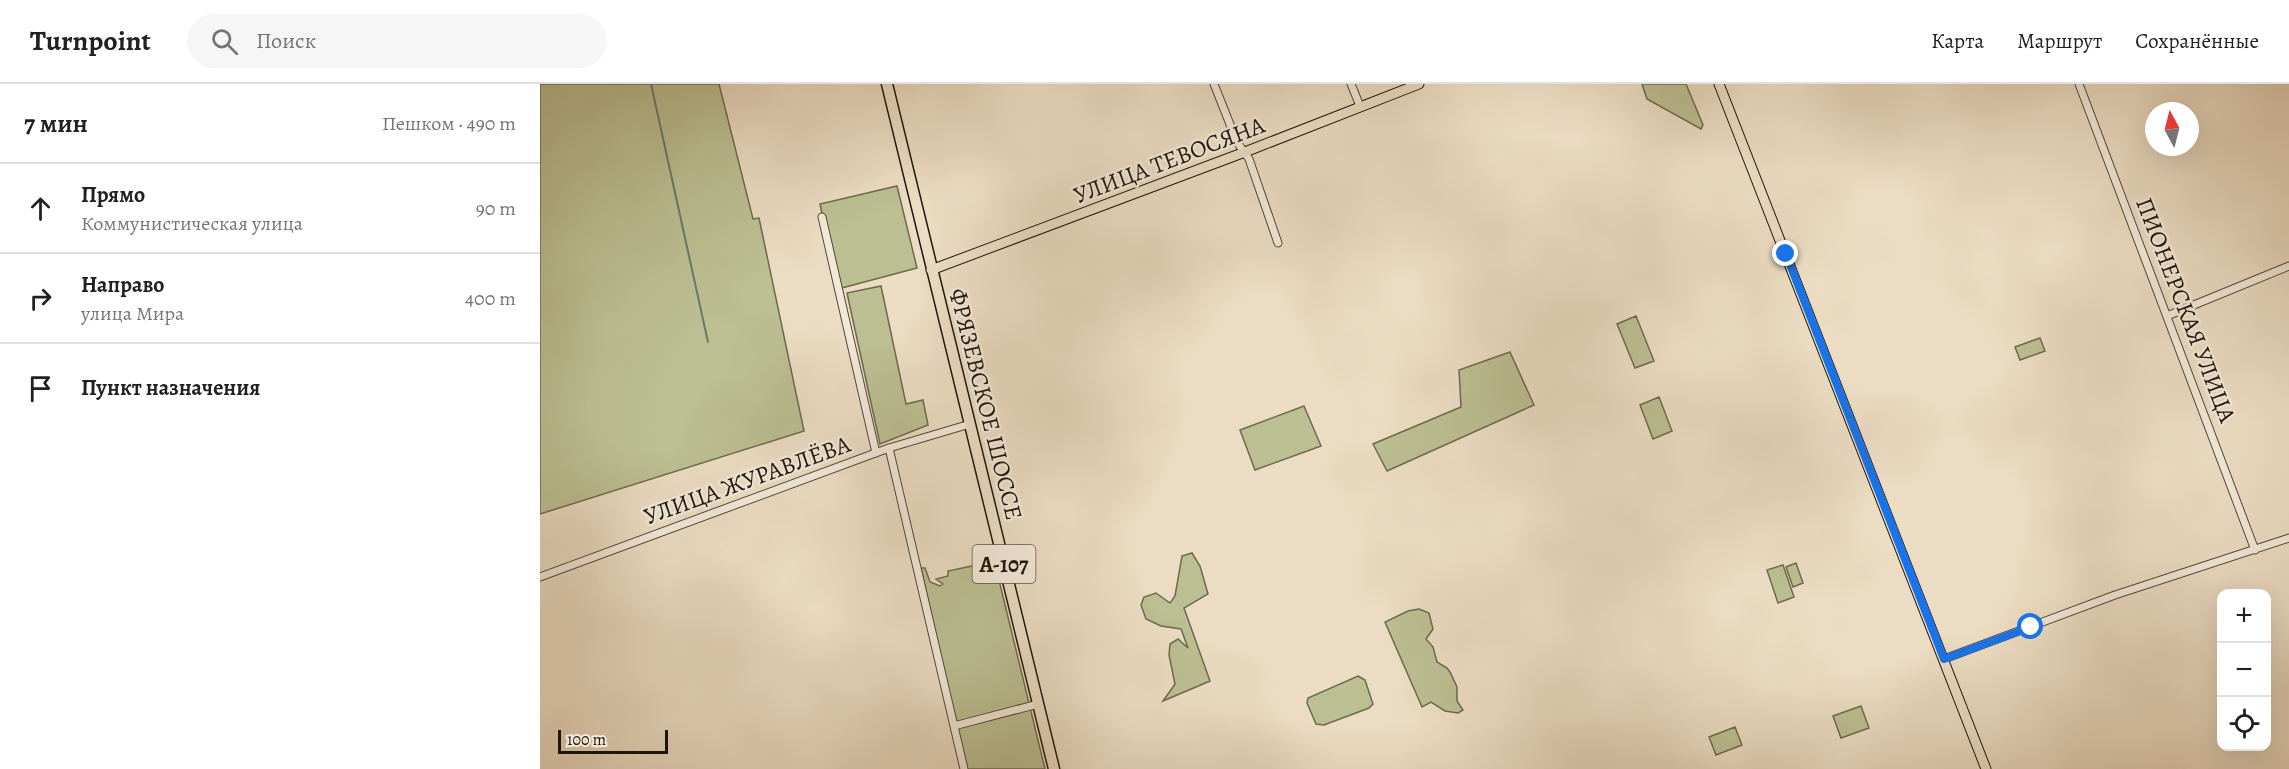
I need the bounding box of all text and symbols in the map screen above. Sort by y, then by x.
search box [187,14,607,68]
text: Turnpoint [30,22,151,60]
icon: search [208,25,241,58]
text: Поиск [256,26,316,56]
text: Карта [1931,27,1984,55]
text: Маршрут [2017,27,2102,55]
text: Сохранённые [2135,27,2259,55]
north arrow [2145,102,2199,156]
text: 7 мин [24,106,88,141]
street label: УЛИЦА ТЕВОСЯНА [1069,108,1270,211]
text: Пешком · 490 m [382,110,516,137]
text: Прямо [81,180,145,210]
icon: ahead [24,192,57,225]
street label: ПИОНЕРСКАЯ УЛИЦА [2128,193,2244,428]
text: 90 m [476,195,516,222]
text: Коммунистическая улица [81,210,303,237]
route end [1772,240,1798,266]
text: Направо [81,270,164,300]
icon: right [24,282,57,315]
text: 400 m [465,285,516,312]
street label: ФРЯЗЕВСКОЕ ШОССЕ [942,285,1030,523]
text: улица Мира [81,300,184,327]
icon: arrive [24,372,57,405]
text: Пункт назначения [81,373,260,403]
street label: УЛИЦА ЖУРАВЛЁВА [639,427,856,532]
road number: А-107 [972,545,1036,583]
map controls [2217,589,2271,751]
button: + [2217,589,2271,643]
route start [2017,613,2043,639]
button: − [2217,643,2271,697]
button: locate [2217,697,2271,751]
scale bar [558,727,668,754]
text: 100 m [567,729,606,751]

